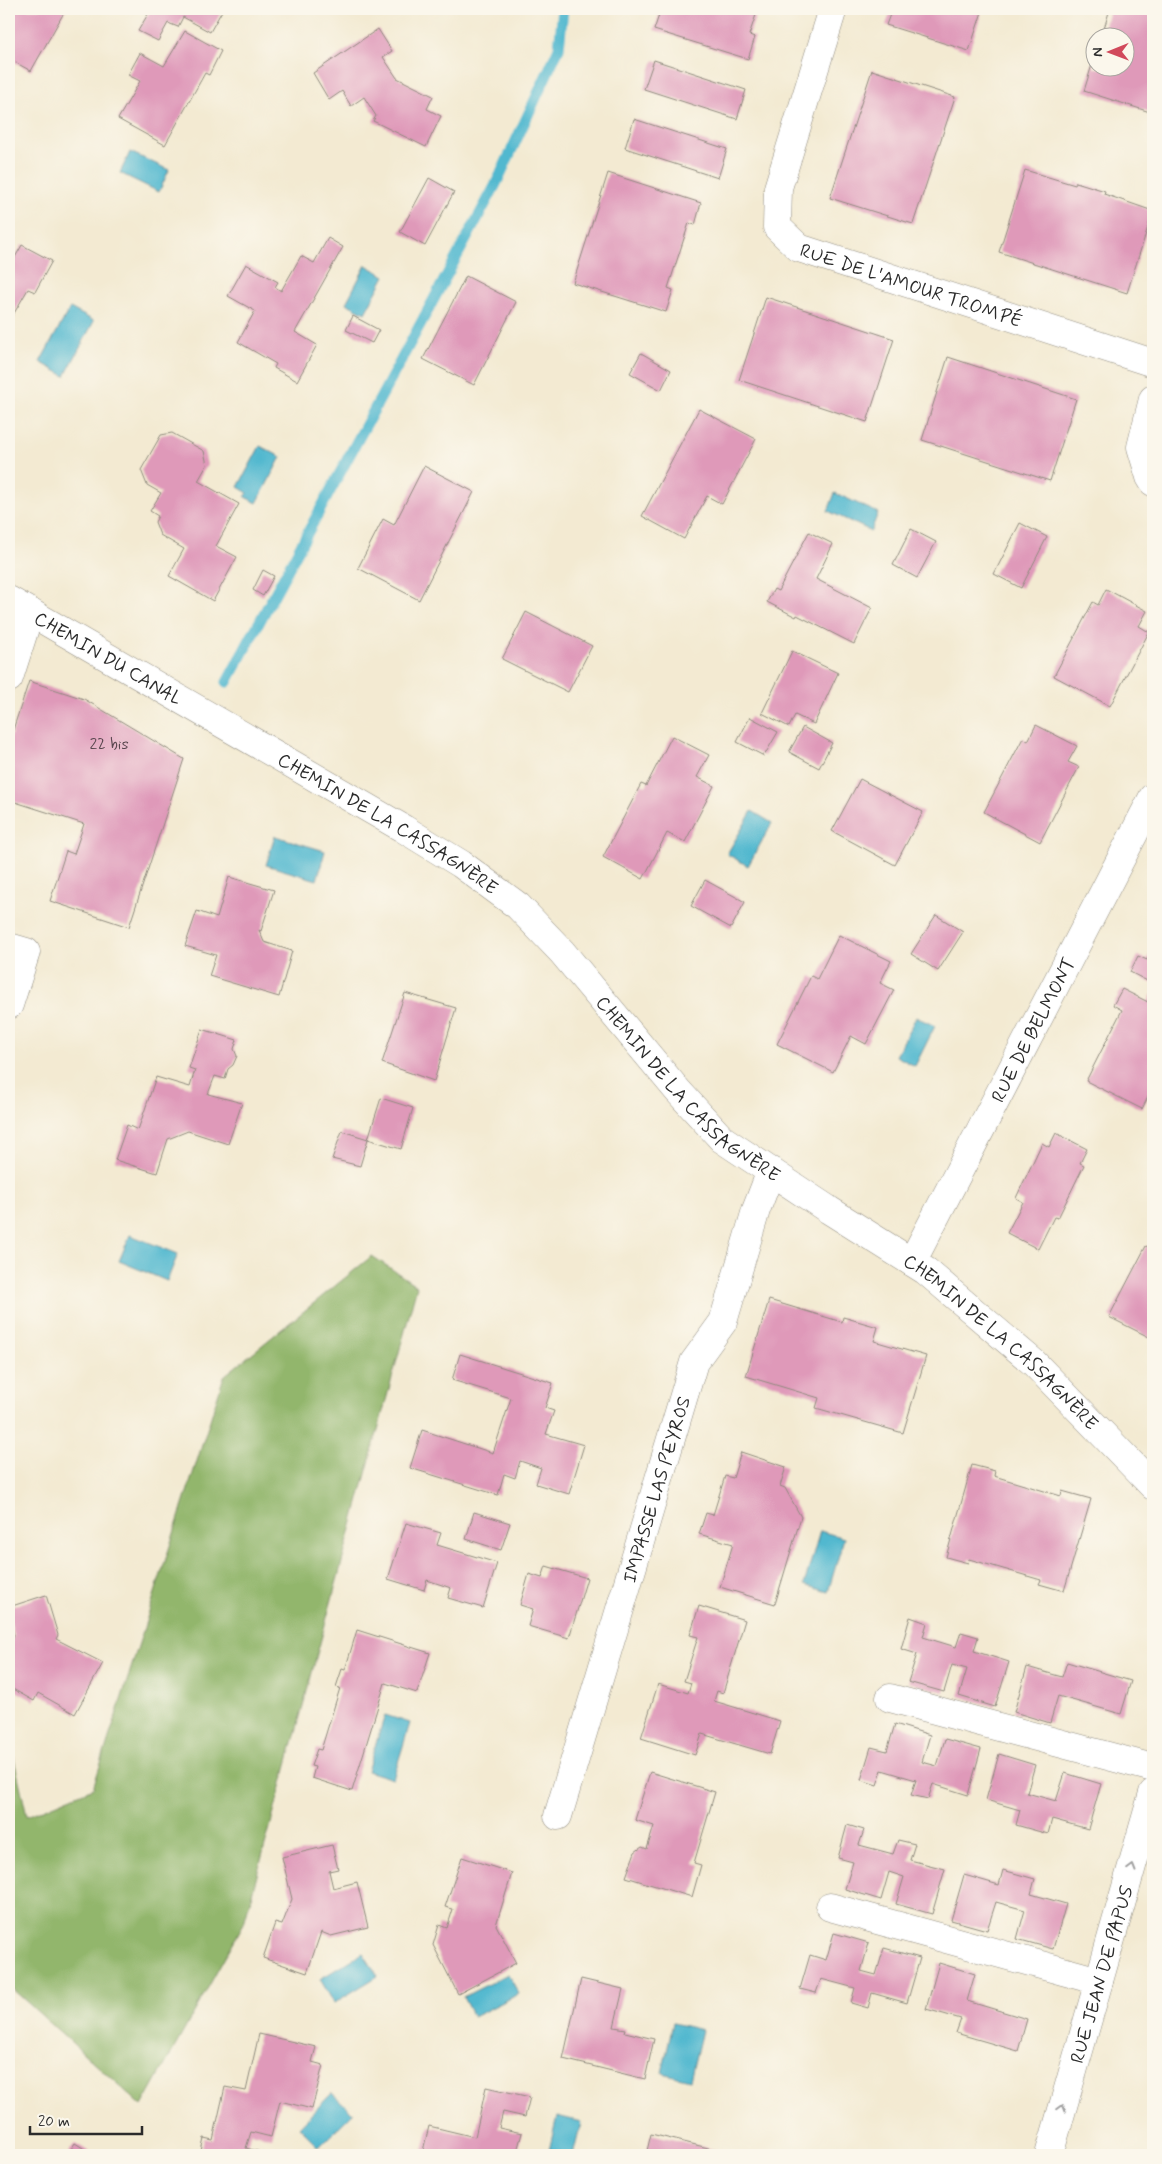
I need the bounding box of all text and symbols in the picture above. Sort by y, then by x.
north arrow [1084,28,1134,78]
text: N [1089,47,1107,57]
street label: RUE DE L'AMOUR TROMPÉ [797,238,1026,334]
street label: CHEMIN DU CANAL [29,606,186,712]
house number: 22 bis [89,734,129,755]
street label: CHEMIN DE LA CASSAGNÈRE [273,747,503,901]
street label: RUE DE BELMONT [986,953,1082,1107]
street label: CHEMIN DE LA CASSAGNÈRE [590,991,785,1188]
street label: CHEMIN DE LA CASSAGNÈRE [898,1249,1103,1436]
street label: IMPASSE LAS PEYROS [618,1393,697,1586]
one-way arrow [1126,1865,1136,1873]
street label: RUE JEAN DE PAPUS [1065,1883,1140,2066]
scale bar [30,2104,142,2136]
one-way arrow [1057,2105,1067,2113]
text: 20 m [38,2112,70,2132]

